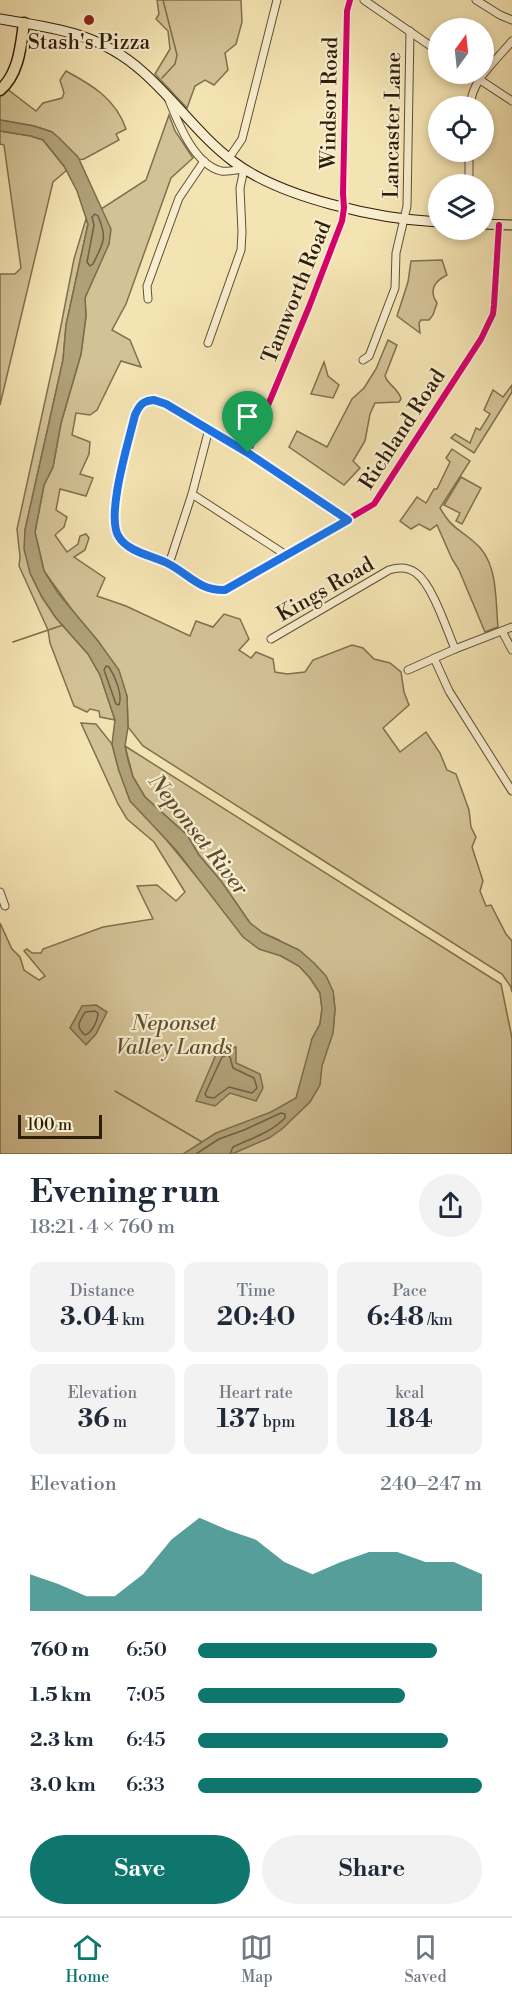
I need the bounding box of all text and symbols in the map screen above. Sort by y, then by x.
marker: Stash's Pizza [82,13,96,27]
north arrow [428,18,494,84]
map controls [428,18,494,240]
place label: Stash's Pizza [28,30,151,56]
street label: Windsor Road [316,36,344,171]
street label: Lancaster Lane [379,52,407,199]
button: locate [428,96,494,162]
button: layers [428,174,494,240]
street label: Tamworth Road [257,217,337,367]
street label: Richland Road [354,364,452,495]
pin [222,391,273,453]
icon: arrive [231,400,264,433]
street label: Kings Road [272,552,379,628]
water label: Neponset River [141,768,254,901]
park label: Neponset Valley Lands [116,1011,232,1061]
scale bar [18,1112,102,1140]
text: 100 m [27,1115,72,1135]
text: Evening run [30,1172,219,1213]
button: share [419,1174,482,1237]
text: 18:21 · 4 × 760 m [30,1215,175,1240]
text: Distance [70,1281,135,1301]
text: Time [237,1281,275,1301]
text: Pace [392,1281,427,1301]
text: 3.04 [60,1301,119,1333]
text: 20:40 [217,1301,295,1333]
text: 6:48 [367,1301,424,1333]
text: km [119,1310,145,1330]
text: /km [424,1310,453,1330]
text: Elevation [68,1383,137,1403]
text: Heart rate [219,1383,293,1403]
text: kcal [395,1383,424,1403]
text: 36 [78,1403,110,1435]
text: 137 [217,1403,260,1435]
text: 184 [386,1403,433,1435]
text: m [110,1412,127,1432]
text: bpm [260,1412,295,1432]
text: Elevation [30,1472,117,1497]
text: 240–247 m [380,1472,482,1497]
text: 760 m [30,1638,89,1663]
text: 6:50 [126,1638,167,1663]
text: 1.5 km [30,1683,91,1708]
text: 7:05 [126,1683,165,1708]
text: 2.3 km [30,1728,94,1753]
text: 6:45 [126,1728,166,1753]
text: 3.0 km [30,1773,96,1798]
text: 6:33 [126,1773,165,1798]
button: Save [30,1835,250,1904]
button: Share [262,1835,482,1904]
tab: Home [66,1931,109,1987]
tab: Map [240,1931,273,1987]
tab: Saved [404,1931,446,1987]

